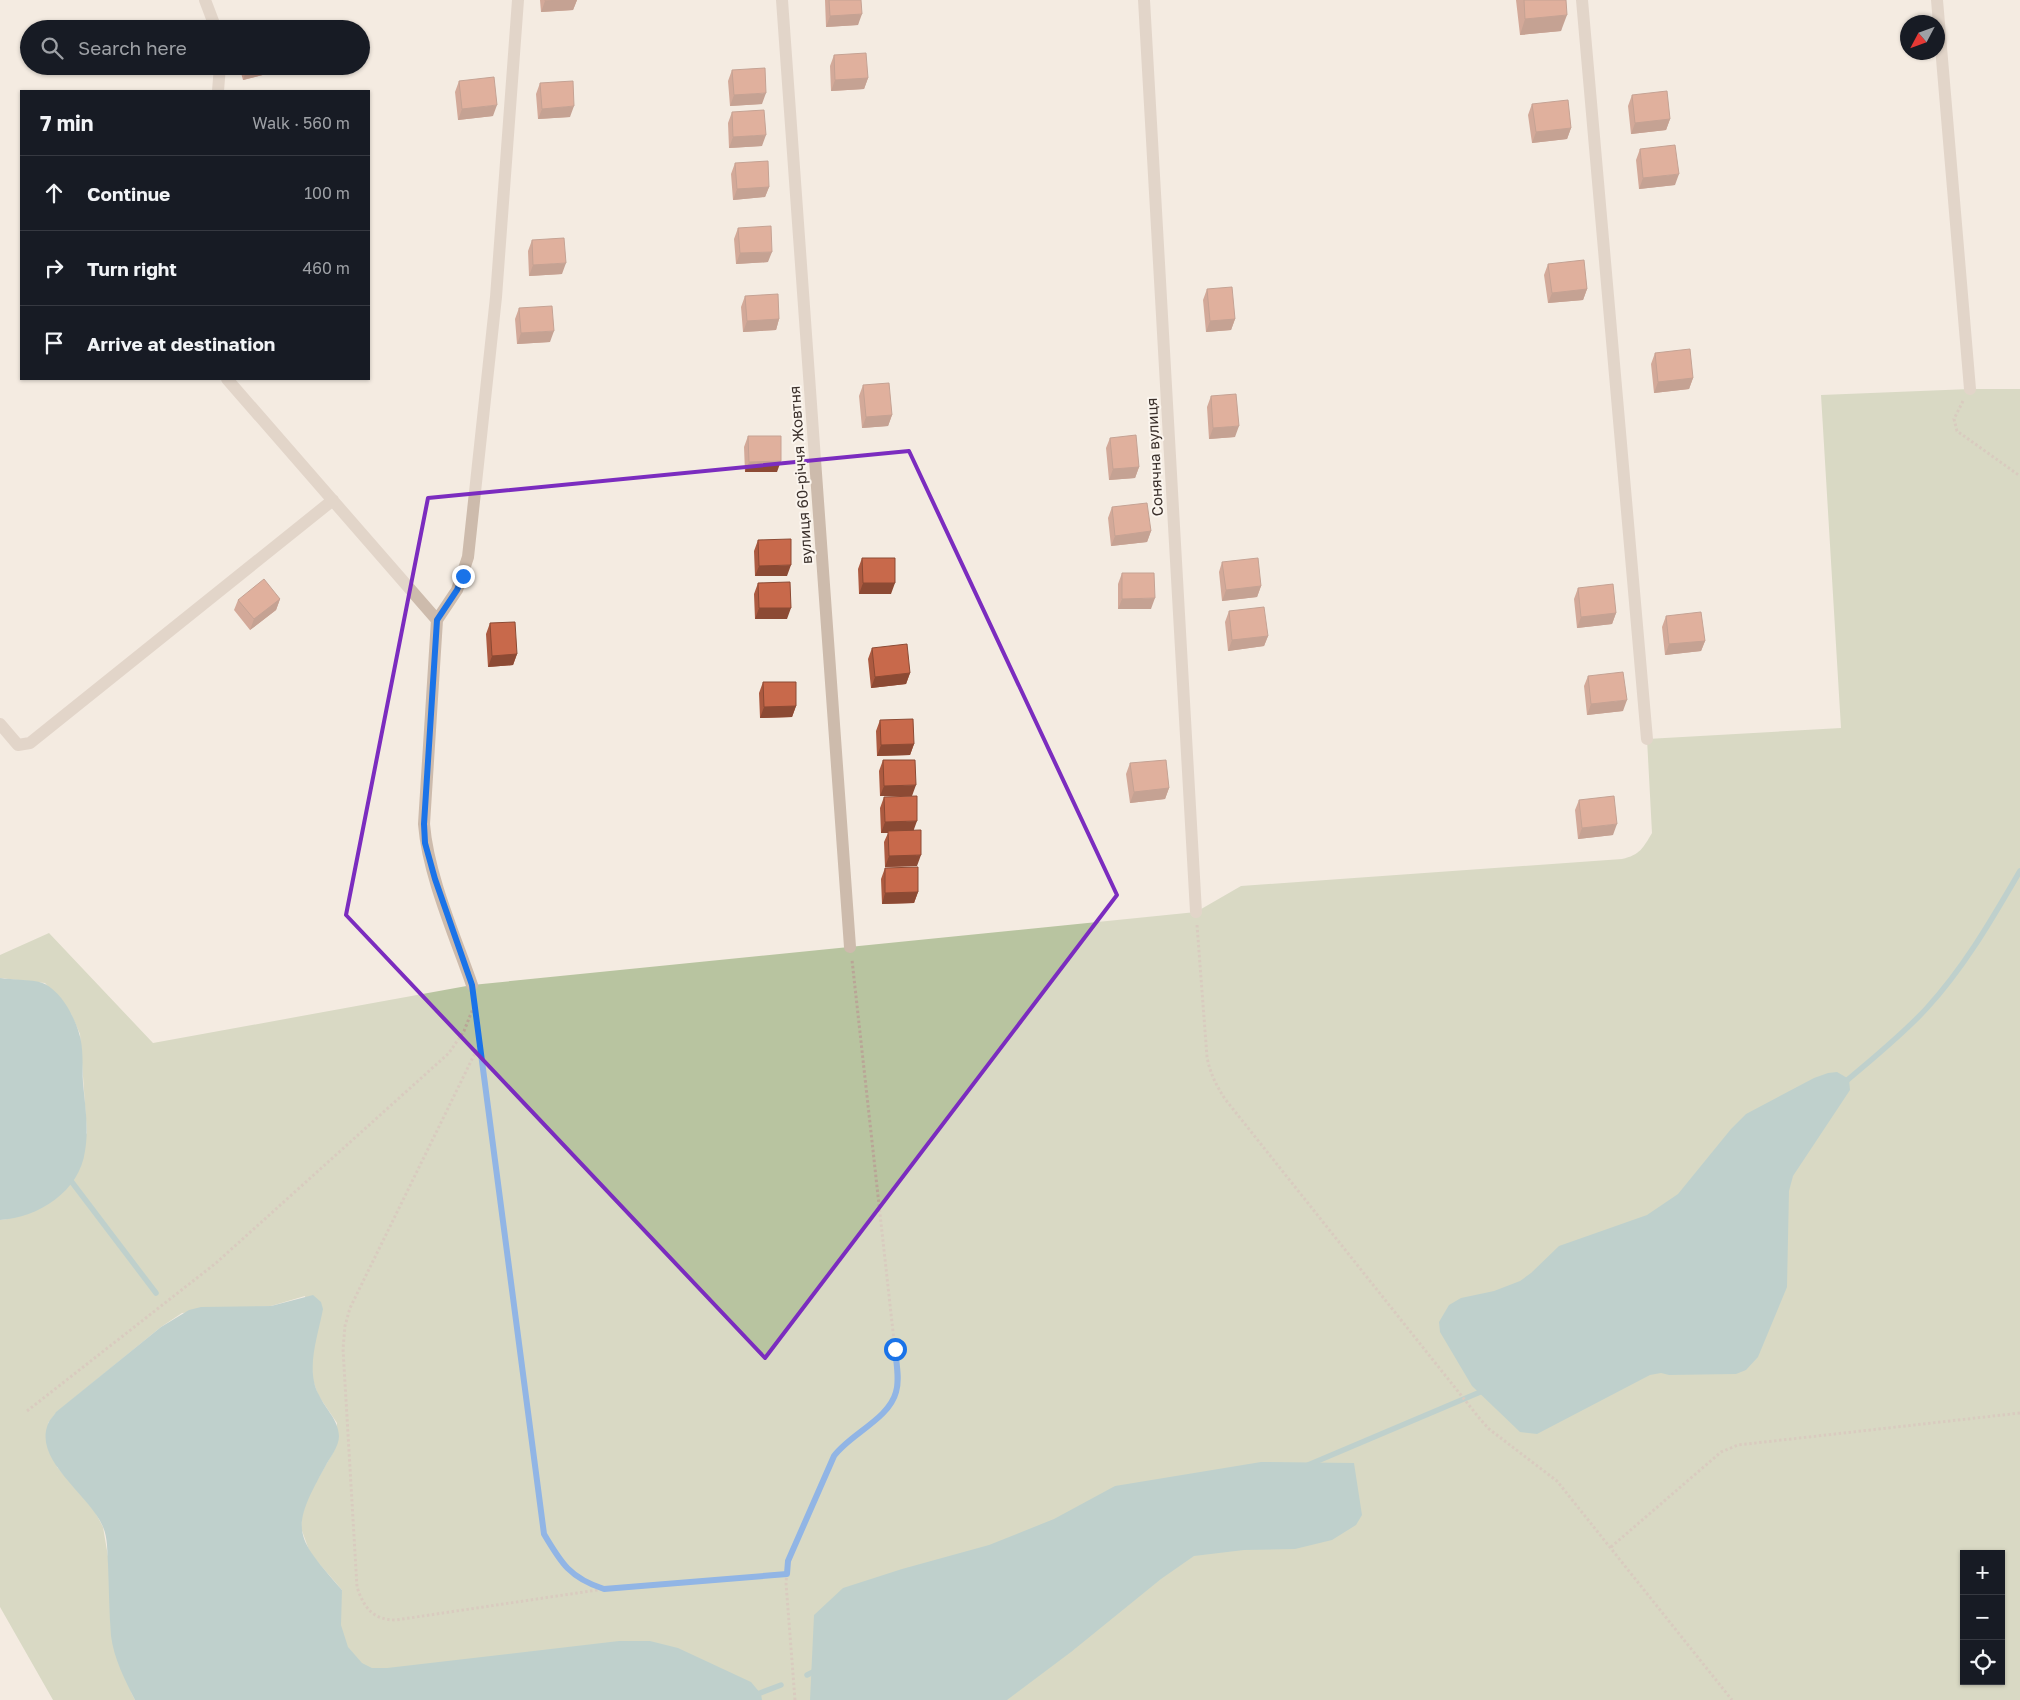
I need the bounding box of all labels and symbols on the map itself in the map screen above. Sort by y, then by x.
north arrow [1900,15,1945,60]
street label: вулиця 60-річчя Жовтня [785,385,815,565]
street label: Сонячна вулиця [1142,397,1166,517]
route end [452,565,475,588]
route start [884,1338,907,1361]

